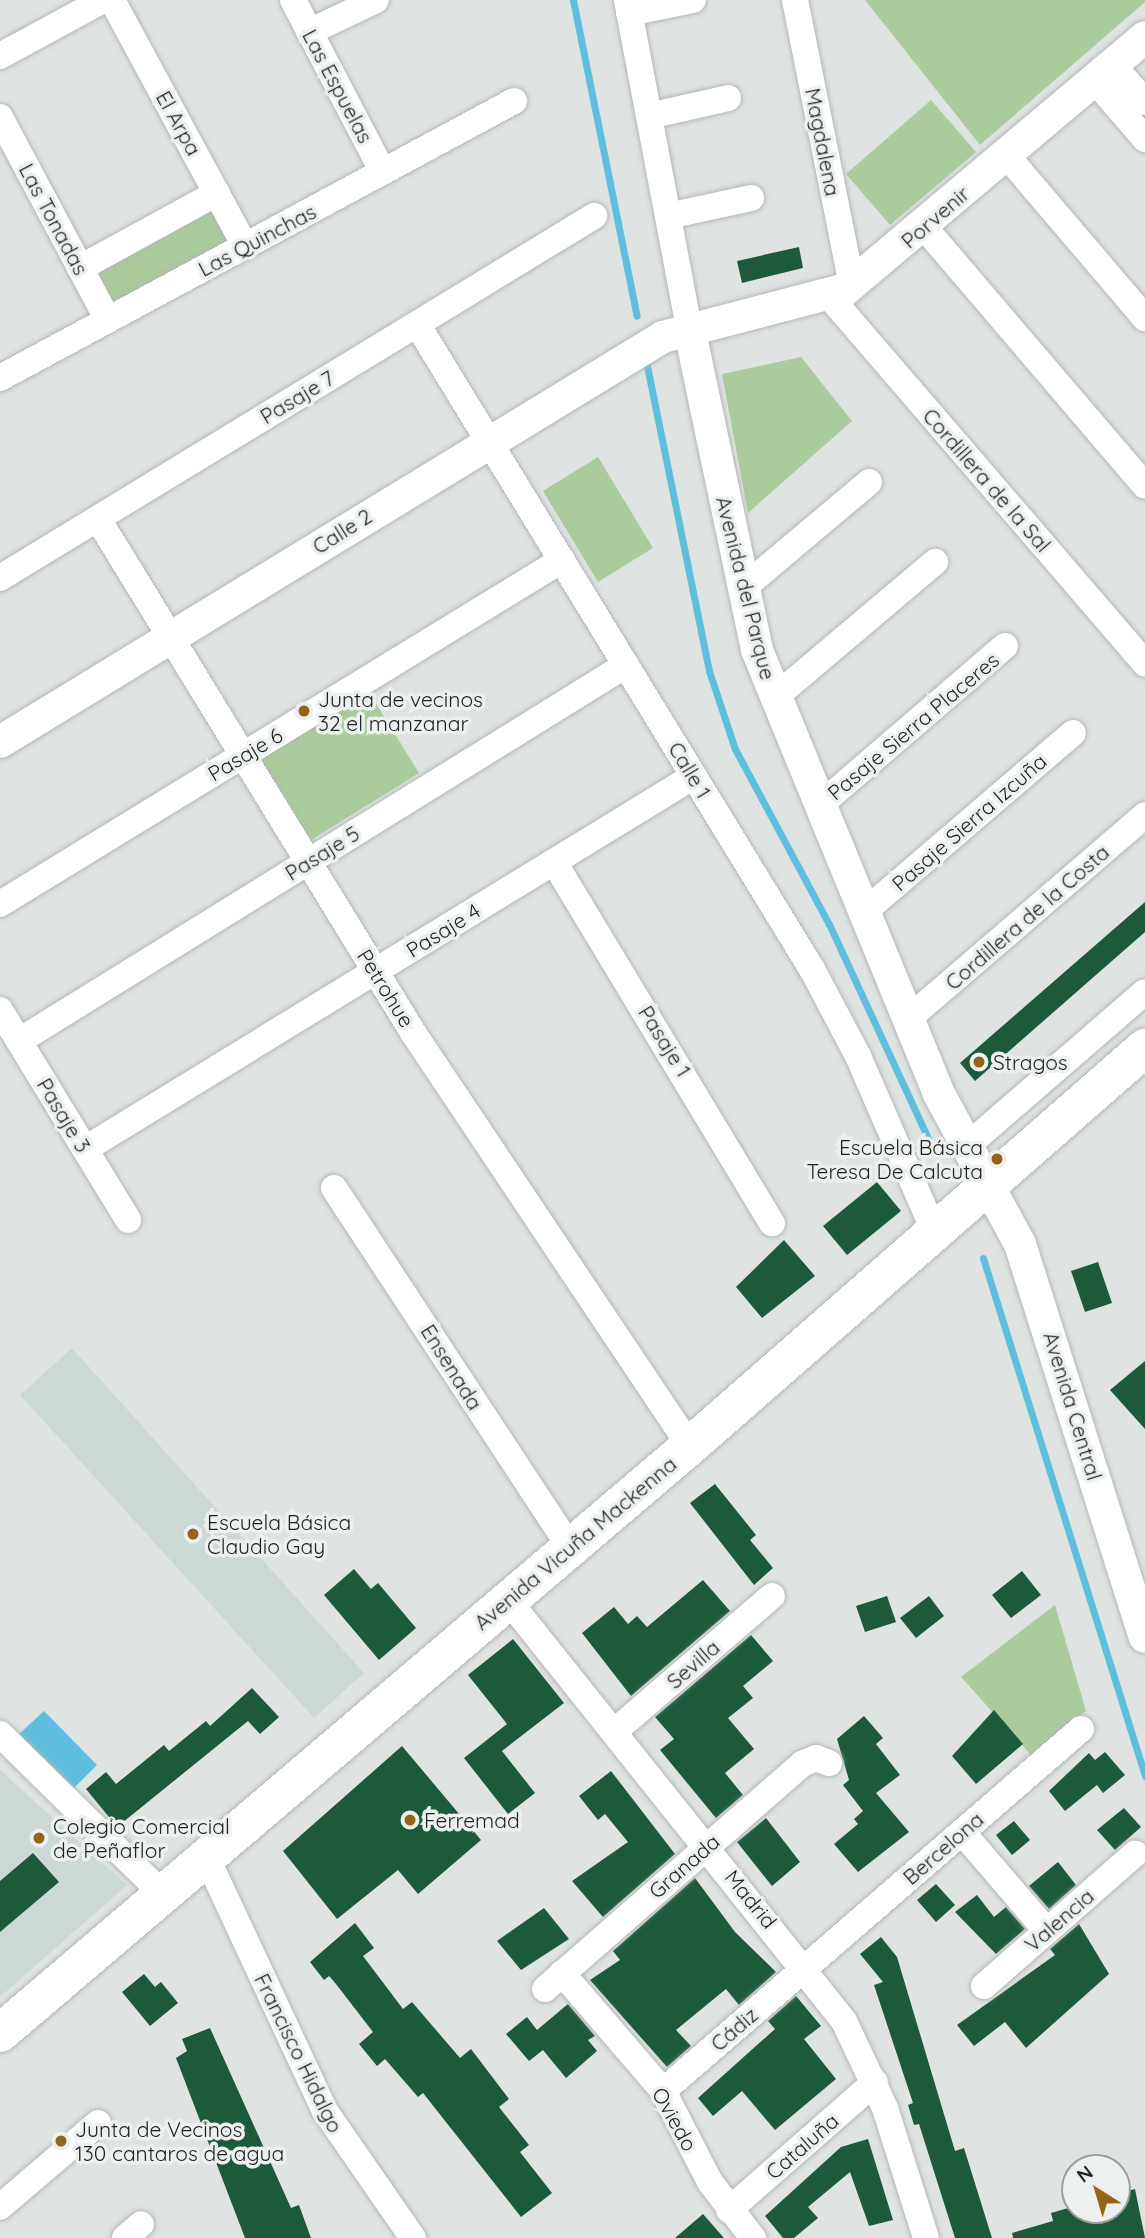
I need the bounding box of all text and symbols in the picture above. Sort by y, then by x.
street label: Las Espuelas [297,25,379,147]
street label: El Arpa [151,86,207,160]
street label: Magdalena [800,86,846,198]
street label: Las Tonadas [14,159,94,279]
street label: Porvenir [896,181,974,253]
street label: Las Quinchas [194,198,320,282]
street label: Pasaje 7 [255,365,339,429]
street label: Cordillera de la Sal [918,403,1056,557]
street label: Avenida del Parque [711,494,781,682]
street label: Calle 2 [308,503,376,559]
street label: Pasaje Sierra Placeres [822,647,1004,805]
place label: Junta de vecinos 32 el manzanar [318,686,483,736]
marker: Junta de vecinos 32 el manzanar [296,703,312,719]
street label: Pasaje 6 [203,722,287,786]
street label: Calle 1 [663,737,717,803]
street label: Pasaje Sierra Izcuña [887,748,1051,896]
street label: Pasaje 5 [280,820,364,886]
street label: Cordillera de la Costa [940,839,1114,995]
street label: Pasaje 4 [401,898,485,962]
street label: Petrohue [352,944,420,1032]
street label: Pasaje 1 [633,1001,697,1081]
place label: Stragos [993,1049,1068,1075]
marker: Stragos [971,1054,987,1070]
street label: Pasaje 3 [32,1073,96,1157]
place label: Escuela Básica Teresa De Calcuta [806,1134,983,1184]
marker: Escuela Básica Teresa De Calcuta [989,1151,1005,1167]
street label: Ensenada [416,1320,488,1414]
street label: Avenida Central [1038,1329,1108,1483]
street label: Avenida Vicuña Mackenna [469,1451,681,1635]
place label: Escuela Básica Claudio Gay [207,1509,351,1559]
marker: Escuela Básica Claudio Gay [185,1526,201,1542]
street label: Sevilla [662,1634,724,1694]
street label: Bercelona [898,1806,988,1890]
place label: Ferremad [424,1807,520,1833]
marker: Ferremad [402,1812,418,1828]
place label: Colegio Comercial de Peñaflor [53,1813,230,1863]
street label: Granada [643,1828,725,1904]
marker: Colegio Comercial de Peñaflor [31,1830,47,1846]
street label: Madrid [720,1865,782,1933]
street label: Valencia [1019,1883,1099,1957]
street label: Francisco Hidalgo [250,1969,348,2137]
street label: Cádiz [705,2002,763,2056]
street label: Oviedo [647,2083,703,2155]
street label: Cataluña [761,2108,843,2184]
place label: Junta de Vecinos 130 cantaros de agua [75,2116,284,2166]
marker: Junta de Vecinos 130 cantaros de agua [53,2133,69,2149]
north arrow [1061,2154,1131,2224]
text: N [1072,2160,1097,2188]

